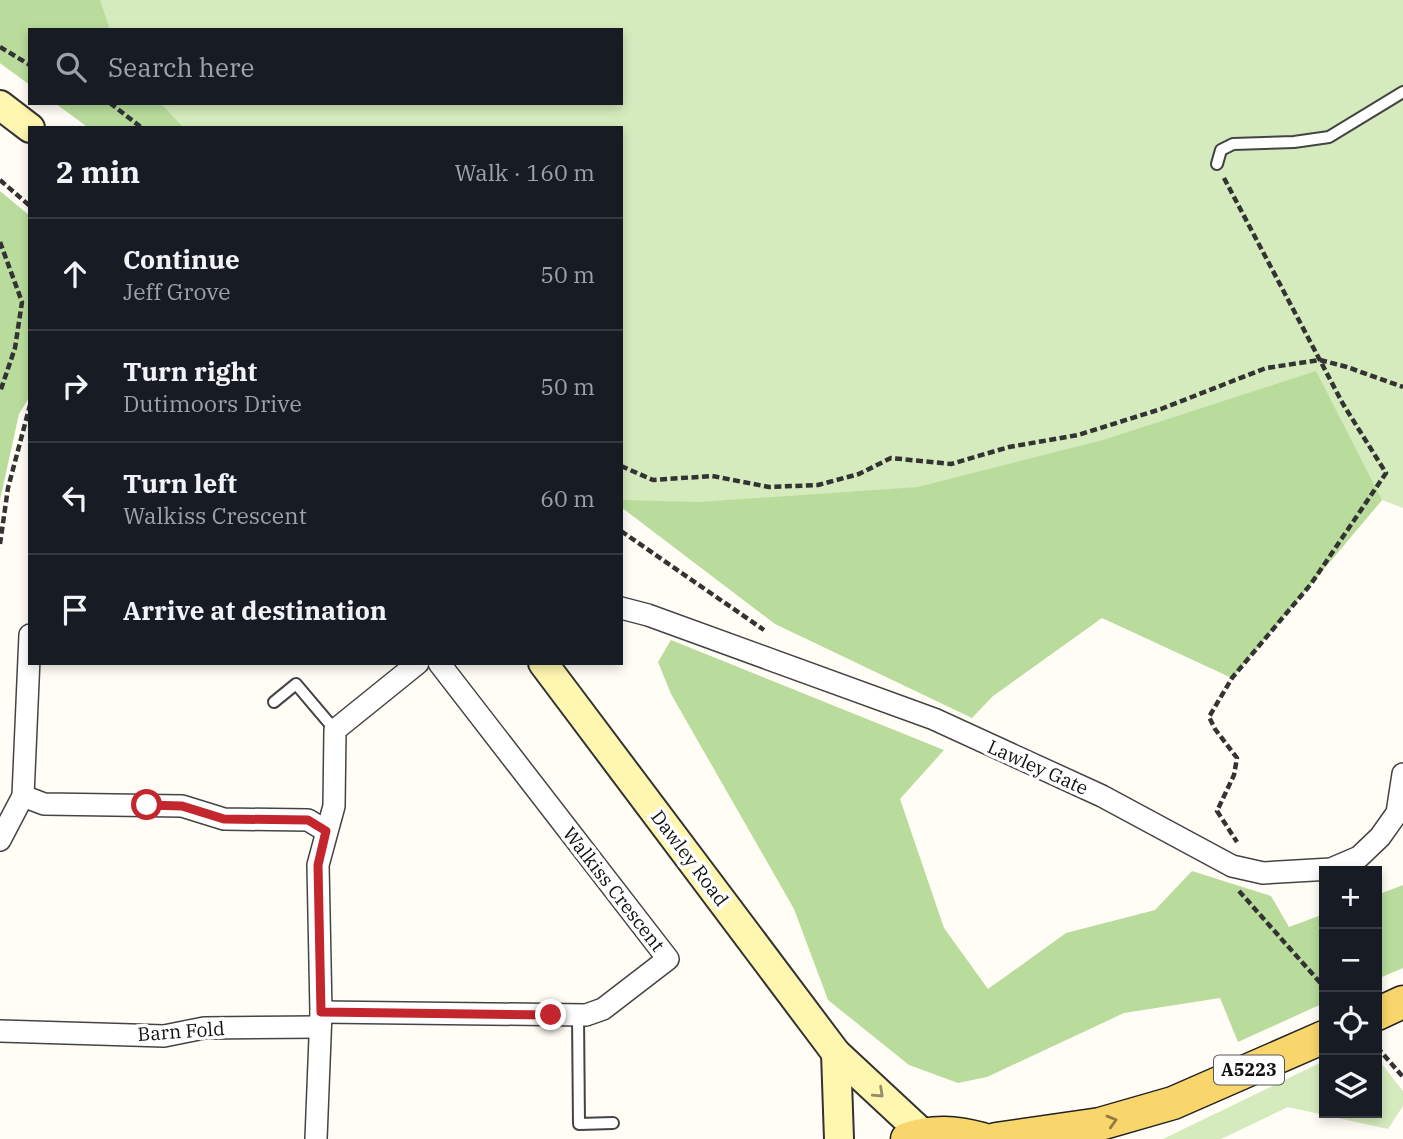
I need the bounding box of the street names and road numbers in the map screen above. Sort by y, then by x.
street label: Lawley Gate [984,734,1092,800]
street label: Dawley Road [646,805,734,911]
street label: Walkiss Crescent [558,822,670,956]
street label: Barn Fold [137,1016,225,1046]
road number: A5223 [1214,1056,1284,1084]

